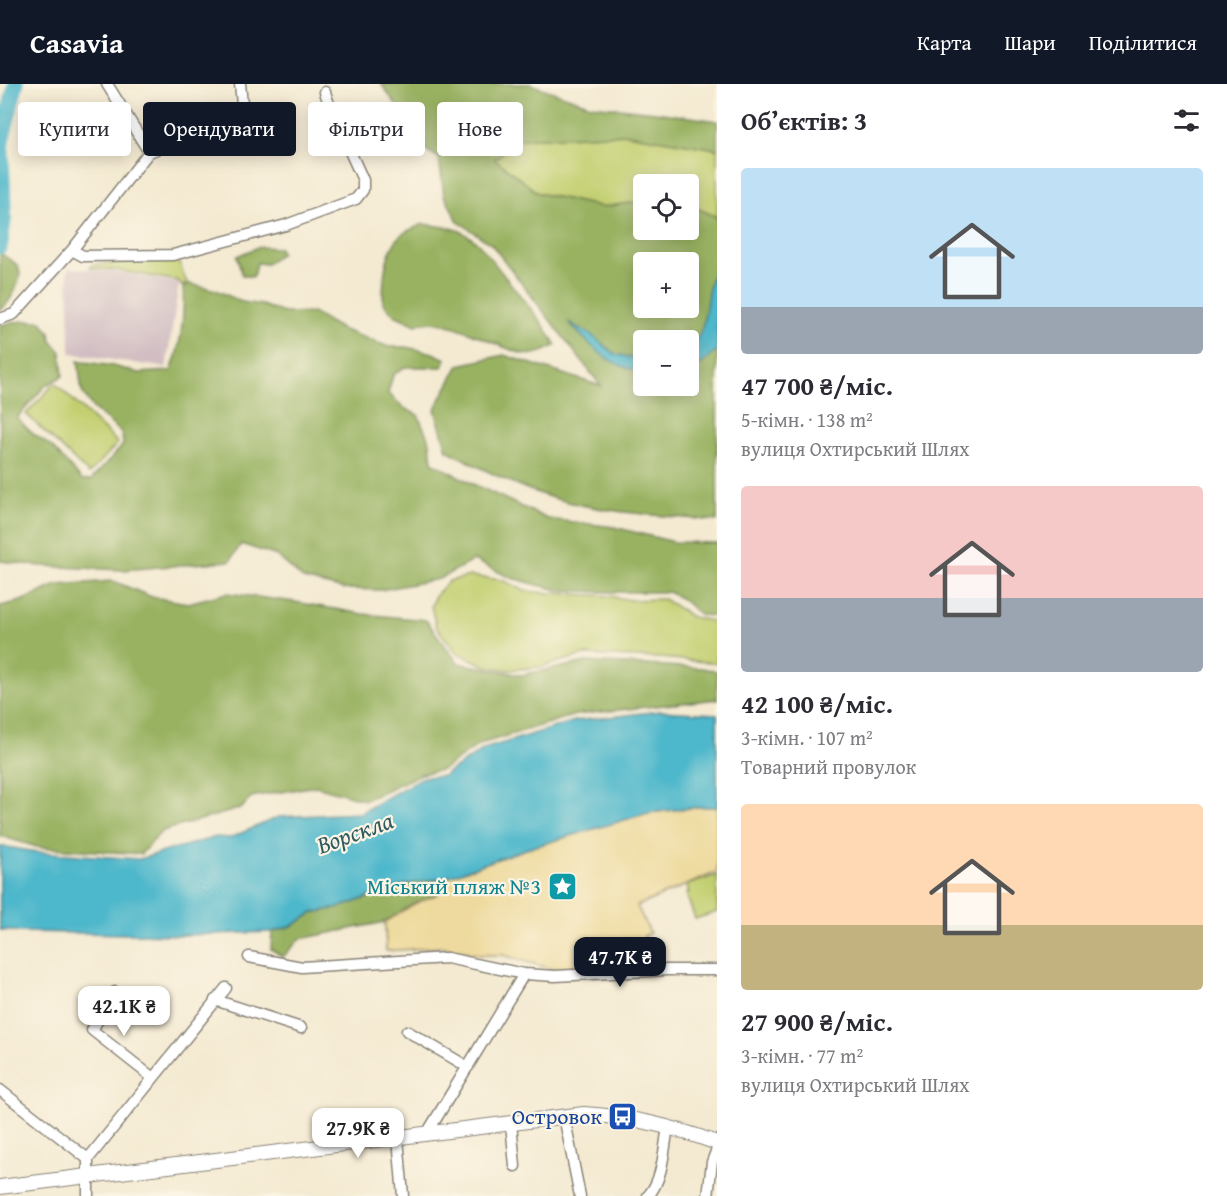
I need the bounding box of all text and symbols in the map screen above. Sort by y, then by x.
text: Casavia [30,22,124,63]
text: Карта [917,27,971,58]
text: Шари [1004,27,1056,58]
text: Поділитися [1089,27,1197,58]
text: Об’єктів: 3 [741,101,867,140]
chip: Купити [18,102,131,156]
chip: Орендувати [143,102,296,156]
chip: Фільтри [308,102,425,156]
chip: Нове [437,102,523,156]
icon: filters [1170,104,1203,137]
map controls [633,174,699,396]
button: locate [633,174,699,240]
icon: home [918,207,1026,315]
button: + [633,252,699,318]
button: − [633,330,699,396]
text: 47 700 ₴/міс. [741,366,893,405]
text: 5-кімн. · 138 m² [741,405,873,434]
text: вулиця Охтирський Шлях [741,434,969,463]
icon: home [918,525,1026,633]
text: 42 100 ₴/міс. [741,684,893,723]
text: 3-кімн. · 107 m² [741,723,873,752]
text: Товарний провулок [741,752,916,781]
water label: Ворскла [311,803,398,863]
icon: home [918,843,1026,951]
place label: Міський пляж №3 [367,870,541,902]
place icon: Міський пляж №3 [546,870,578,902]
pin: 47.7K ₴ [565,937,675,988]
text: 47.7K ₴ [588,942,652,971]
pin: 42.1K ₴ [69,986,179,1037]
text: 42.1K ₴ [92,991,156,1020]
text: 27 900 ₴/міс. [741,1002,893,1041]
text: 3-кімн. · 77 m² [741,1041,863,1070]
text: вулиця Охтирський Шлях [741,1070,969,1099]
place label: Островок [512,1100,602,1132]
bus stop icon: Островок [607,1100,639,1132]
pin: 27.9K ₴ [303,1108,413,1159]
text: 27.9K ₴ [326,1113,390,1142]

